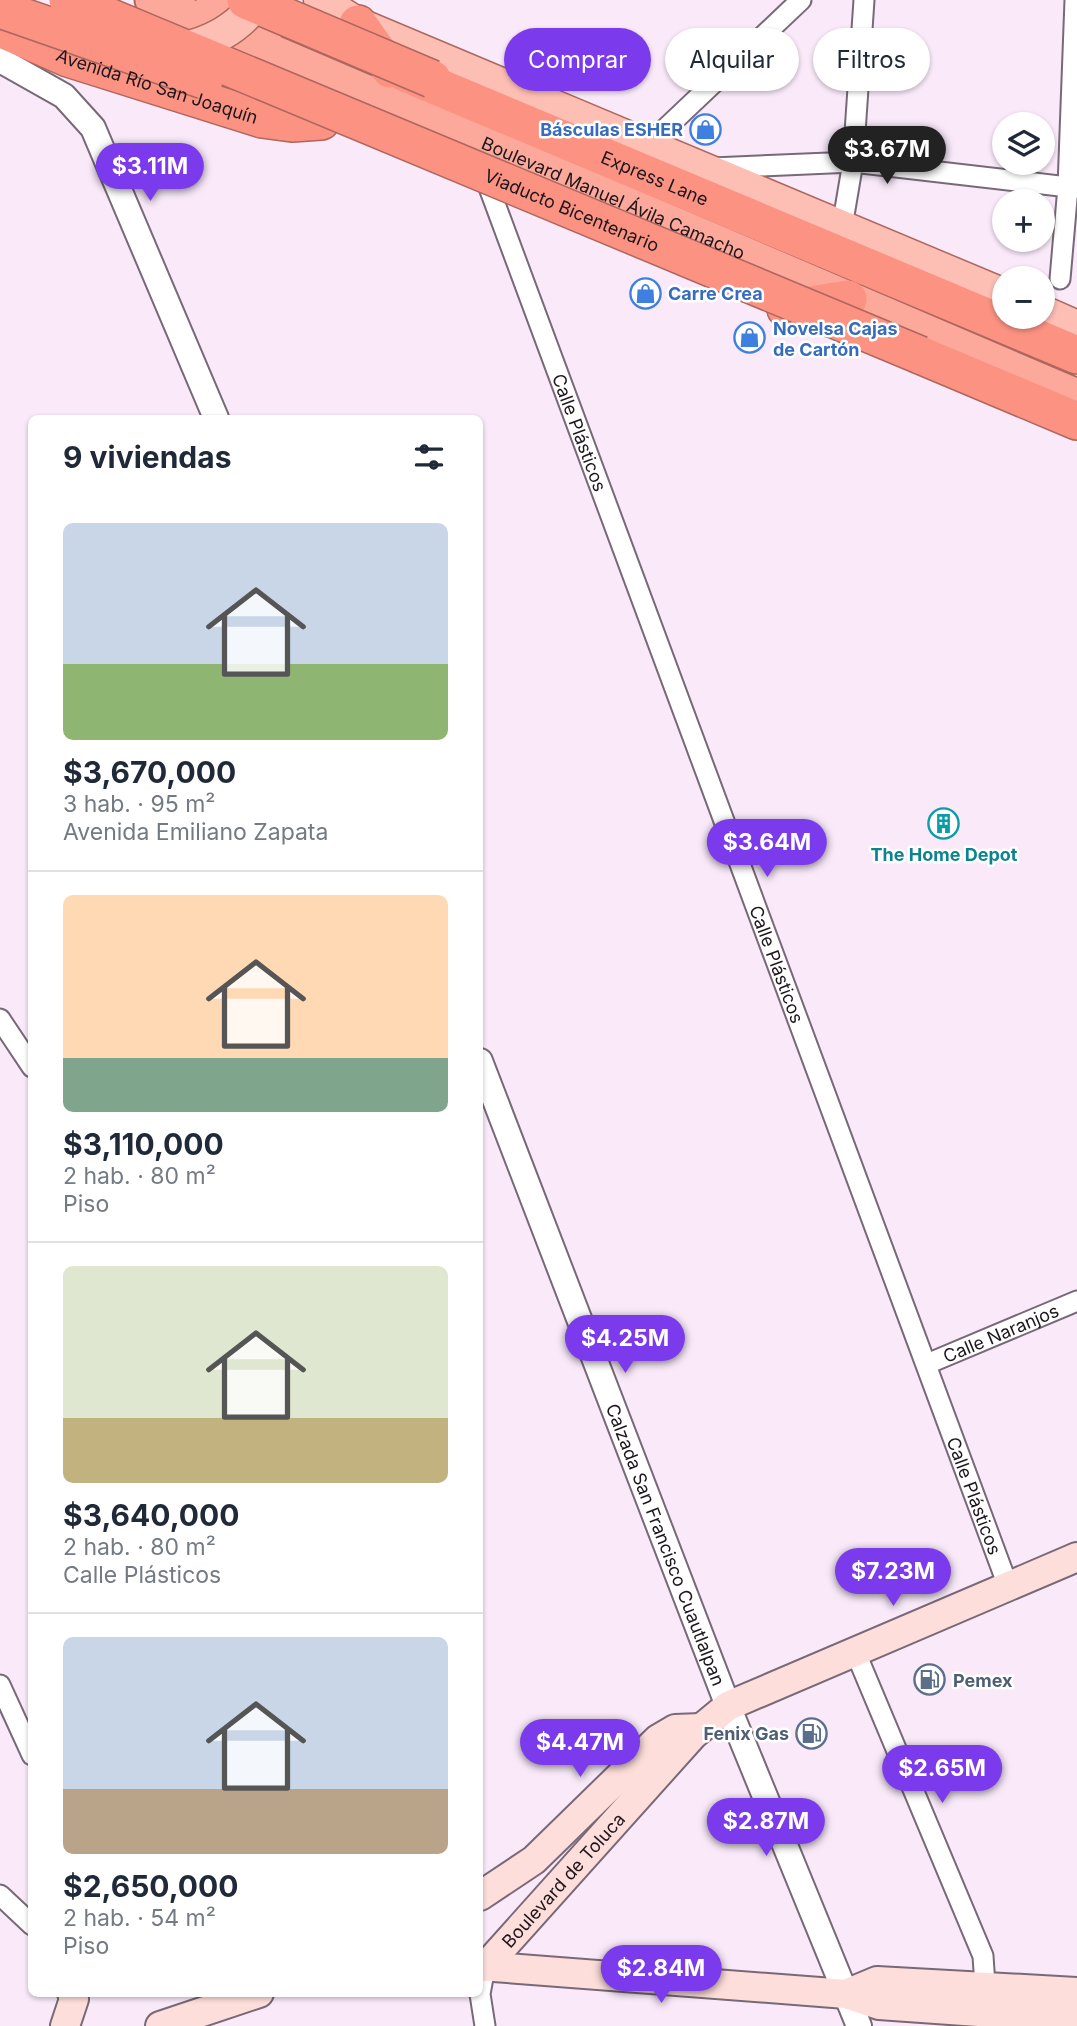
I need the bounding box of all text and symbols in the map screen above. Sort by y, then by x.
chip: Comprar [504,28,651,91]
chip: Alquilar [665,28,799,91]
chip: Filtros [813,28,930,91]
street label: Avenida Río San Joaquín [53,44,261,128]
shop icon: Básculas ESHER [689,112,723,146]
map controls [992,112,1055,329]
button: layers [992,112,1055,175]
place label: Básculas ESHER [540,119,683,140]
pin: $3.67M [830,127,944,186]
street label: Boulevard Manuel Ávila Camacho [479,132,748,263]
text: $3.67M [844,135,930,163]
pin: $3.11M [93,144,207,203]
street label: Express Lane [598,146,712,210]
text: $3.11M [112,152,188,180]
street label: Viaducto Bicentenario [482,164,662,256]
button: + [992,189,1055,252]
button: − [992,266,1055,329]
shop icon: Carre Crea [628,276,662,310]
place label: Carre Crea [668,283,763,304]
place label: Novelsa Cajas de Cartón [773,318,897,360]
shop icon: Novelsa Cajas de Cartón [733,321,767,355]
street label: Calle Plásticos [548,371,611,494]
icon: filters [410,438,448,476]
text: 9 viviendas [63,439,232,475]
icon: home [193,569,319,695]
text: $3,670,000 [63,754,236,790]
text: 3 hab. · 95 m² [63,790,216,818]
building icon: The Home Depot [927,807,961,841]
text: Avenida Emiliano Zapata [63,818,328,846]
pin: $3.64M [710,820,824,879]
text: $3.64M [723,828,811,856]
place label: The Home Depot [871,844,1018,865]
street label: Calle Plásticos [746,902,809,1026]
icon: home [193,941,319,1067]
text: $3,110,000 [63,1126,224,1162]
text: 2 hab. · 80 m² [63,1162,216,1190]
text: Piso [63,1190,109,1218]
street label: Calle Naranjos [940,1299,1062,1367]
icon: home [193,1312,319,1438]
pin: $4.25M [568,1316,682,1375]
text: $4.25M [581,1324,669,1352]
street label: Calzada San Francisco Cuautlalpan [602,1400,730,1688]
street label: Calle Plásticos [943,1434,1006,1557]
text: $3,640,000 [63,1497,239,1533]
text: 2 hab. · 80 m² [63,1533,216,1561]
pin: $7.23M [836,1548,950,1608]
text: $7.23M [851,1557,935,1585]
text: Calle Plásticos [63,1561,221,1589]
fuel station icon: Pemex [913,1663,947,1697]
place label: Pemex [953,1670,1013,1691]
icon: home [193,1683,319,1809]
fuel station icon: Fenix Gas [795,1716,829,1750]
pin: $4.47M [523,1720,637,1779]
place label: Fenix Gas [703,1723,789,1744]
text: $4.47M [536,1728,624,1756]
pin: $2.65M [885,1745,999,1805]
text: $2.65M [898,1754,986,1782]
pin: $2.87M [709,1798,823,1858]
text: $2.87M [723,1807,809,1835]
street label: Boulevard de Toluca [497,1808,629,1952]
text: $2,650,000 [63,1868,239,1904]
text: 2 hab. · 54 m² [63,1904,216,1932]
text: Piso [63,1932,109,1960]
pin: $2.84M [604,1946,718,2005]
text: $2.84M [617,1954,705,1982]

